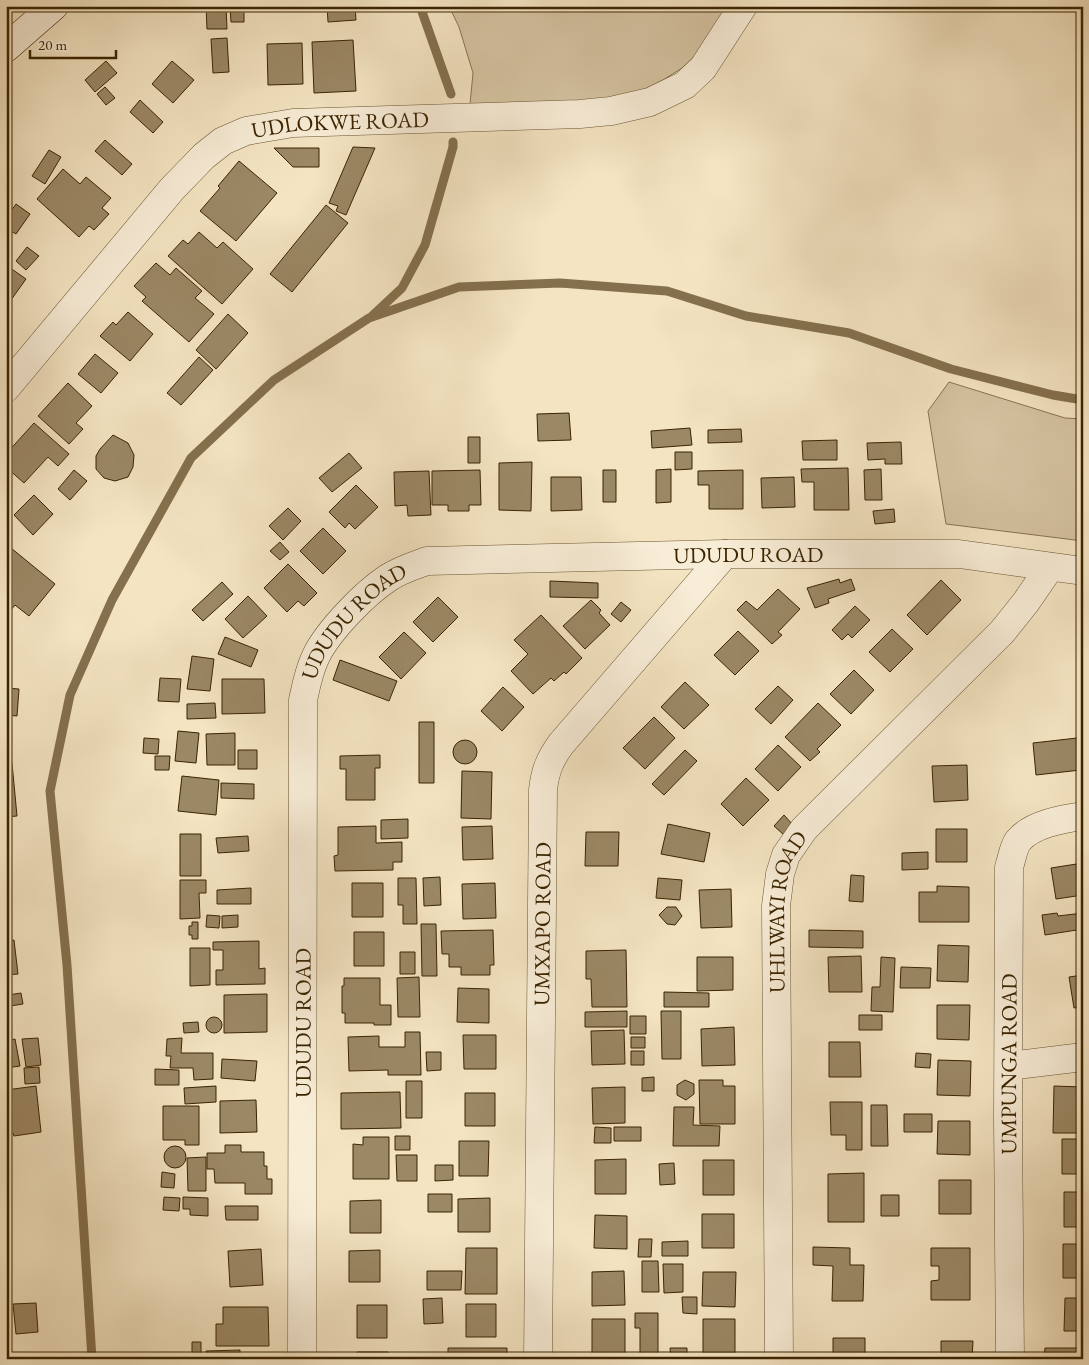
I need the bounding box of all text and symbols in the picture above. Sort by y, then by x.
scale bar [30,28,116,60]
text: 20 m [38,35,67,54]
street label: UDLOKWE ROAD [249,105,429,145]
street label: UDUDU ROAD [673,540,823,570]
street label: UDUDU ROAD [294,556,411,683]
street label: UHLWAYI ROAD [762,825,814,993]
street label: UMXAPO ROAD [527,842,558,1006]
street label: UDUDU ROAD [288,948,318,1098]
street label: UMPUNGA ROAD [994,973,1024,1155]

